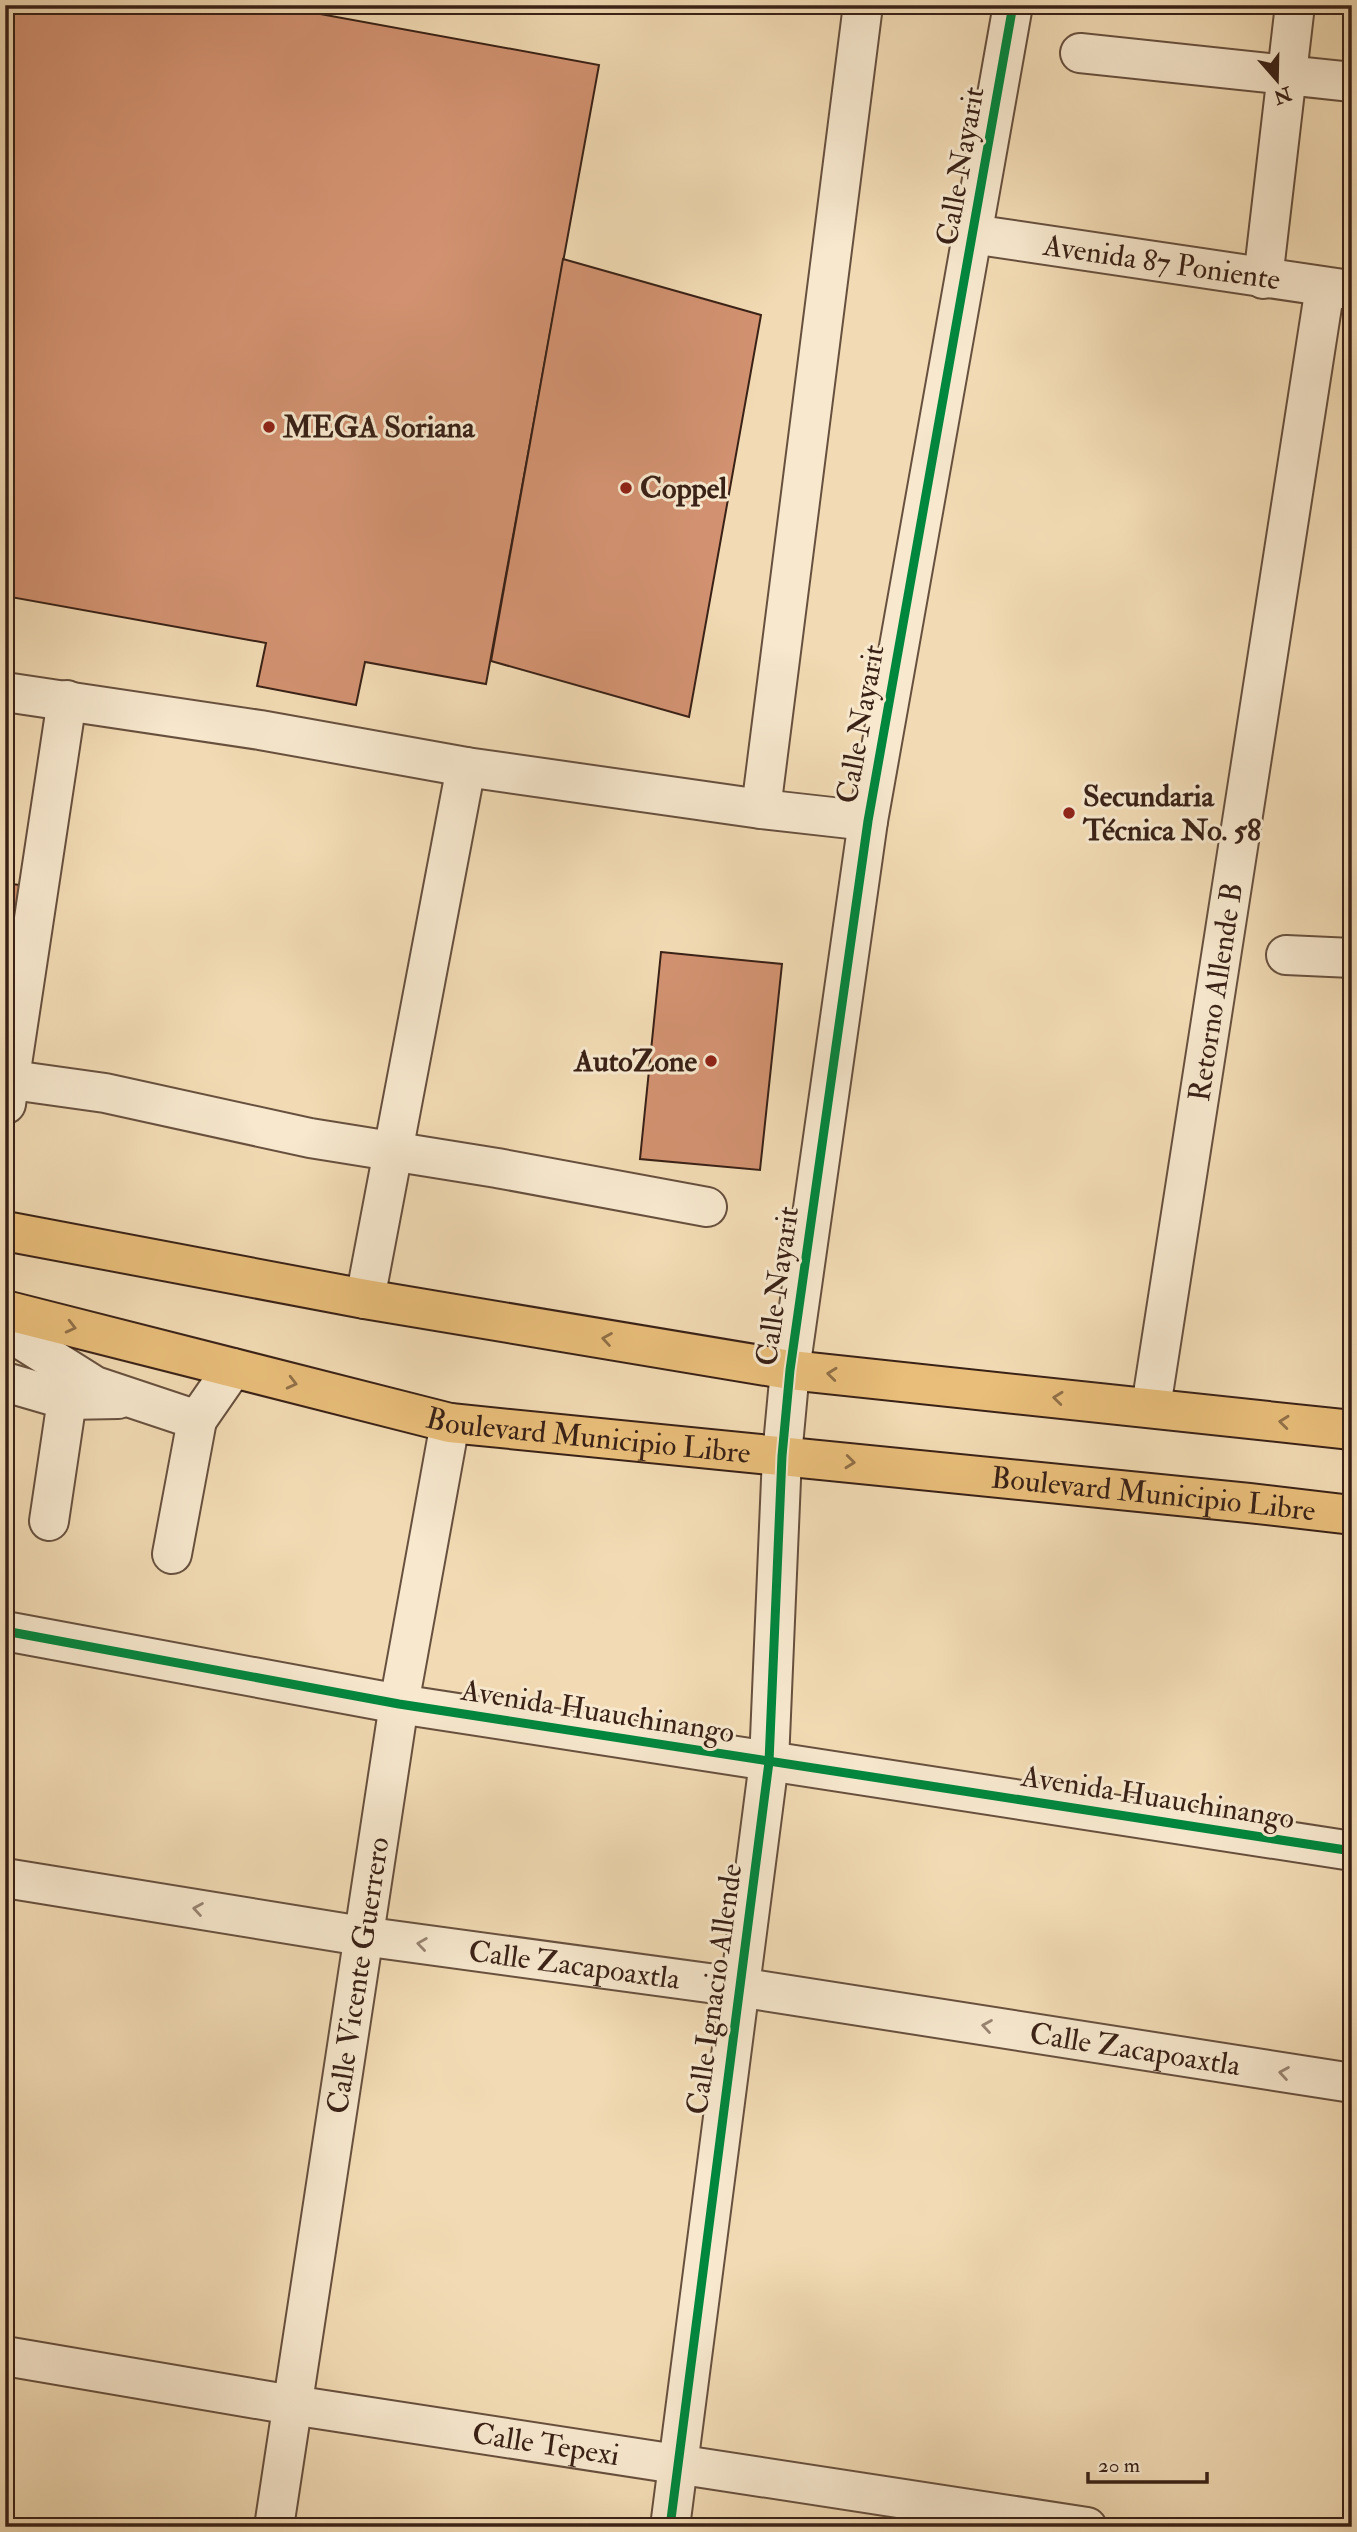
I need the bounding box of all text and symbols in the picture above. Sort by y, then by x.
north arrow [1242,46,1312,116]
text: N [1269,81,1296,110]
street label: Calle Nayarit [928,84,993,248]
street label: Avenida 87 Poniente [1040,227,1283,298]
place label: MEGA Soriana [282,409,476,446]
marker: MEGA Soriana [261,419,277,435]
place label: Coppel [640,470,727,507]
marker: Coppel [618,480,634,496]
street label: Calle Nayarit [828,642,893,806]
place label: Secundaria Técnica No. 58 [1082,778,1261,849]
marker: Secundaria Técnica No. 58 [1061,805,1077,821]
street label: Retorno Allende B [1181,880,1251,1104]
place label: AutoZone [572,1043,697,1080]
marker: AutoZone [703,1053,719,1069]
street label: Calle Nayarit [748,1204,807,1368]
one-way arrow [65,1319,77,1333]
one-way arrow [601,1332,613,1347]
one-way arrow [826,1367,837,1382]
one-way arrow [286,1375,298,1389]
one-way arrow [1052,1390,1064,1405]
street label: Boulevard Municipio Libre [422,1400,752,1472]
one-way arrow [1278,1415,1290,1430]
one-way arrow [844,1455,856,1470]
street label: Boulevard Municipio Libre [989,1459,1318,1530]
street label: Avenida Huauchinango [458,1671,737,1751]
street label: Avenida Huauchinango [1018,1757,1297,1837]
street label: Calle Vicente Guerrero [319,1834,398,2116]
street label: Calle Ignacio Allende [679,1861,750,2117]
one-way arrow [192,1902,204,1917]
street label: Calle Zacapoaxtla [466,1933,683,1998]
one-way arrow [417,1937,428,1952]
street label: Calle Zacapoaxtla [1027,2015,1244,2084]
one-way arrow [981,2019,993,2034]
one-way arrow [1278,2066,1290,2081]
street label: Calle Tepexi [470,2415,622,2474]
scale bar [1088,2441,1206,2485]
text: 20 m [1098,2452,1140,2479]

